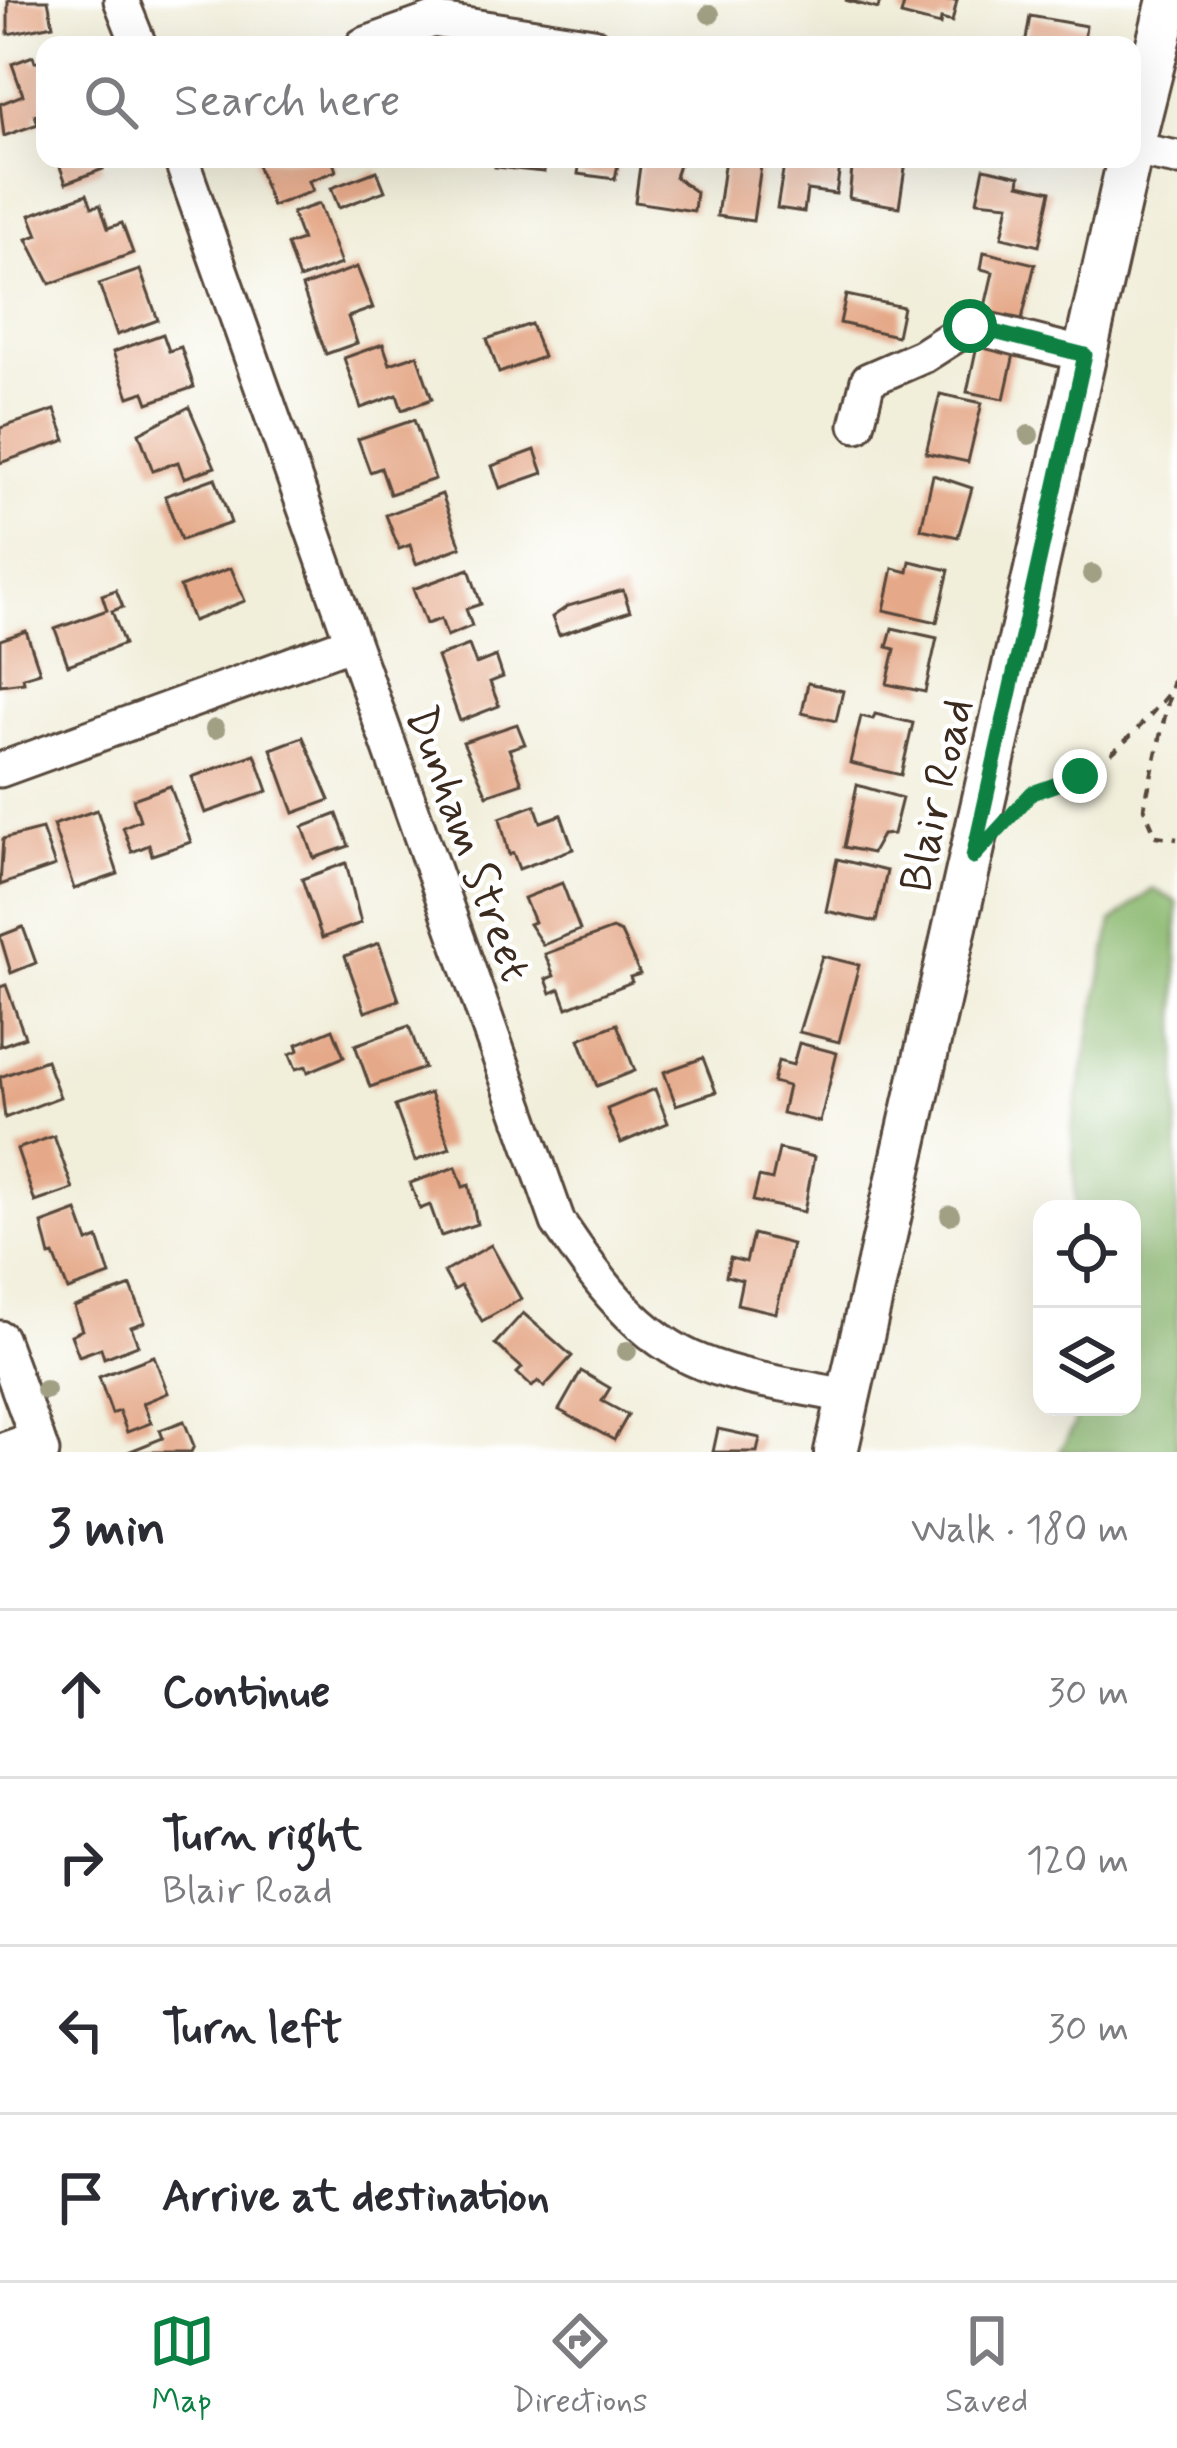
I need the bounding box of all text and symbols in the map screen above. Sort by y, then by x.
search box [36,36,1141,168]
icon: search [78,69,144,135]
text: Search here [174,73,401,132]
route start [943,299,997,353]
street label: Blair Road [888,693,989,898]
street label: Dunham Street [390,698,544,990]
route end [1053,749,1107,803]
map controls [1033,1200,1141,1416]
button: locate [1033,1200,1141,1308]
button: layers [1033,1308,1141,1416]
text: 3 min [48,1497,166,1563]
text: Walk · 180 m [911,1505,1129,1556]
icon: ahead [48,1661,114,1727]
text: Continue [162,1664,330,1723]
text: 30 m [1047,1668,1129,1719]
text: Turn right [162,1807,362,1866]
icon: right [48,1829,114,1895]
text: 120 m [1026,1836,1129,1887]
text: Blair Road [162,1866,332,1917]
icon: left [48,1997,114,2063]
text: Turn left [162,2000,342,2059]
text: 30 m [1047,2004,1129,2055]
icon: arrive [48,2165,114,2231]
text: Arrive at destination [162,2168,550,2227]
tab: Map [149,2308,215,2424]
tab: Directions [512,2308,648,2424]
tab: Saved [945,2308,1028,2424]

